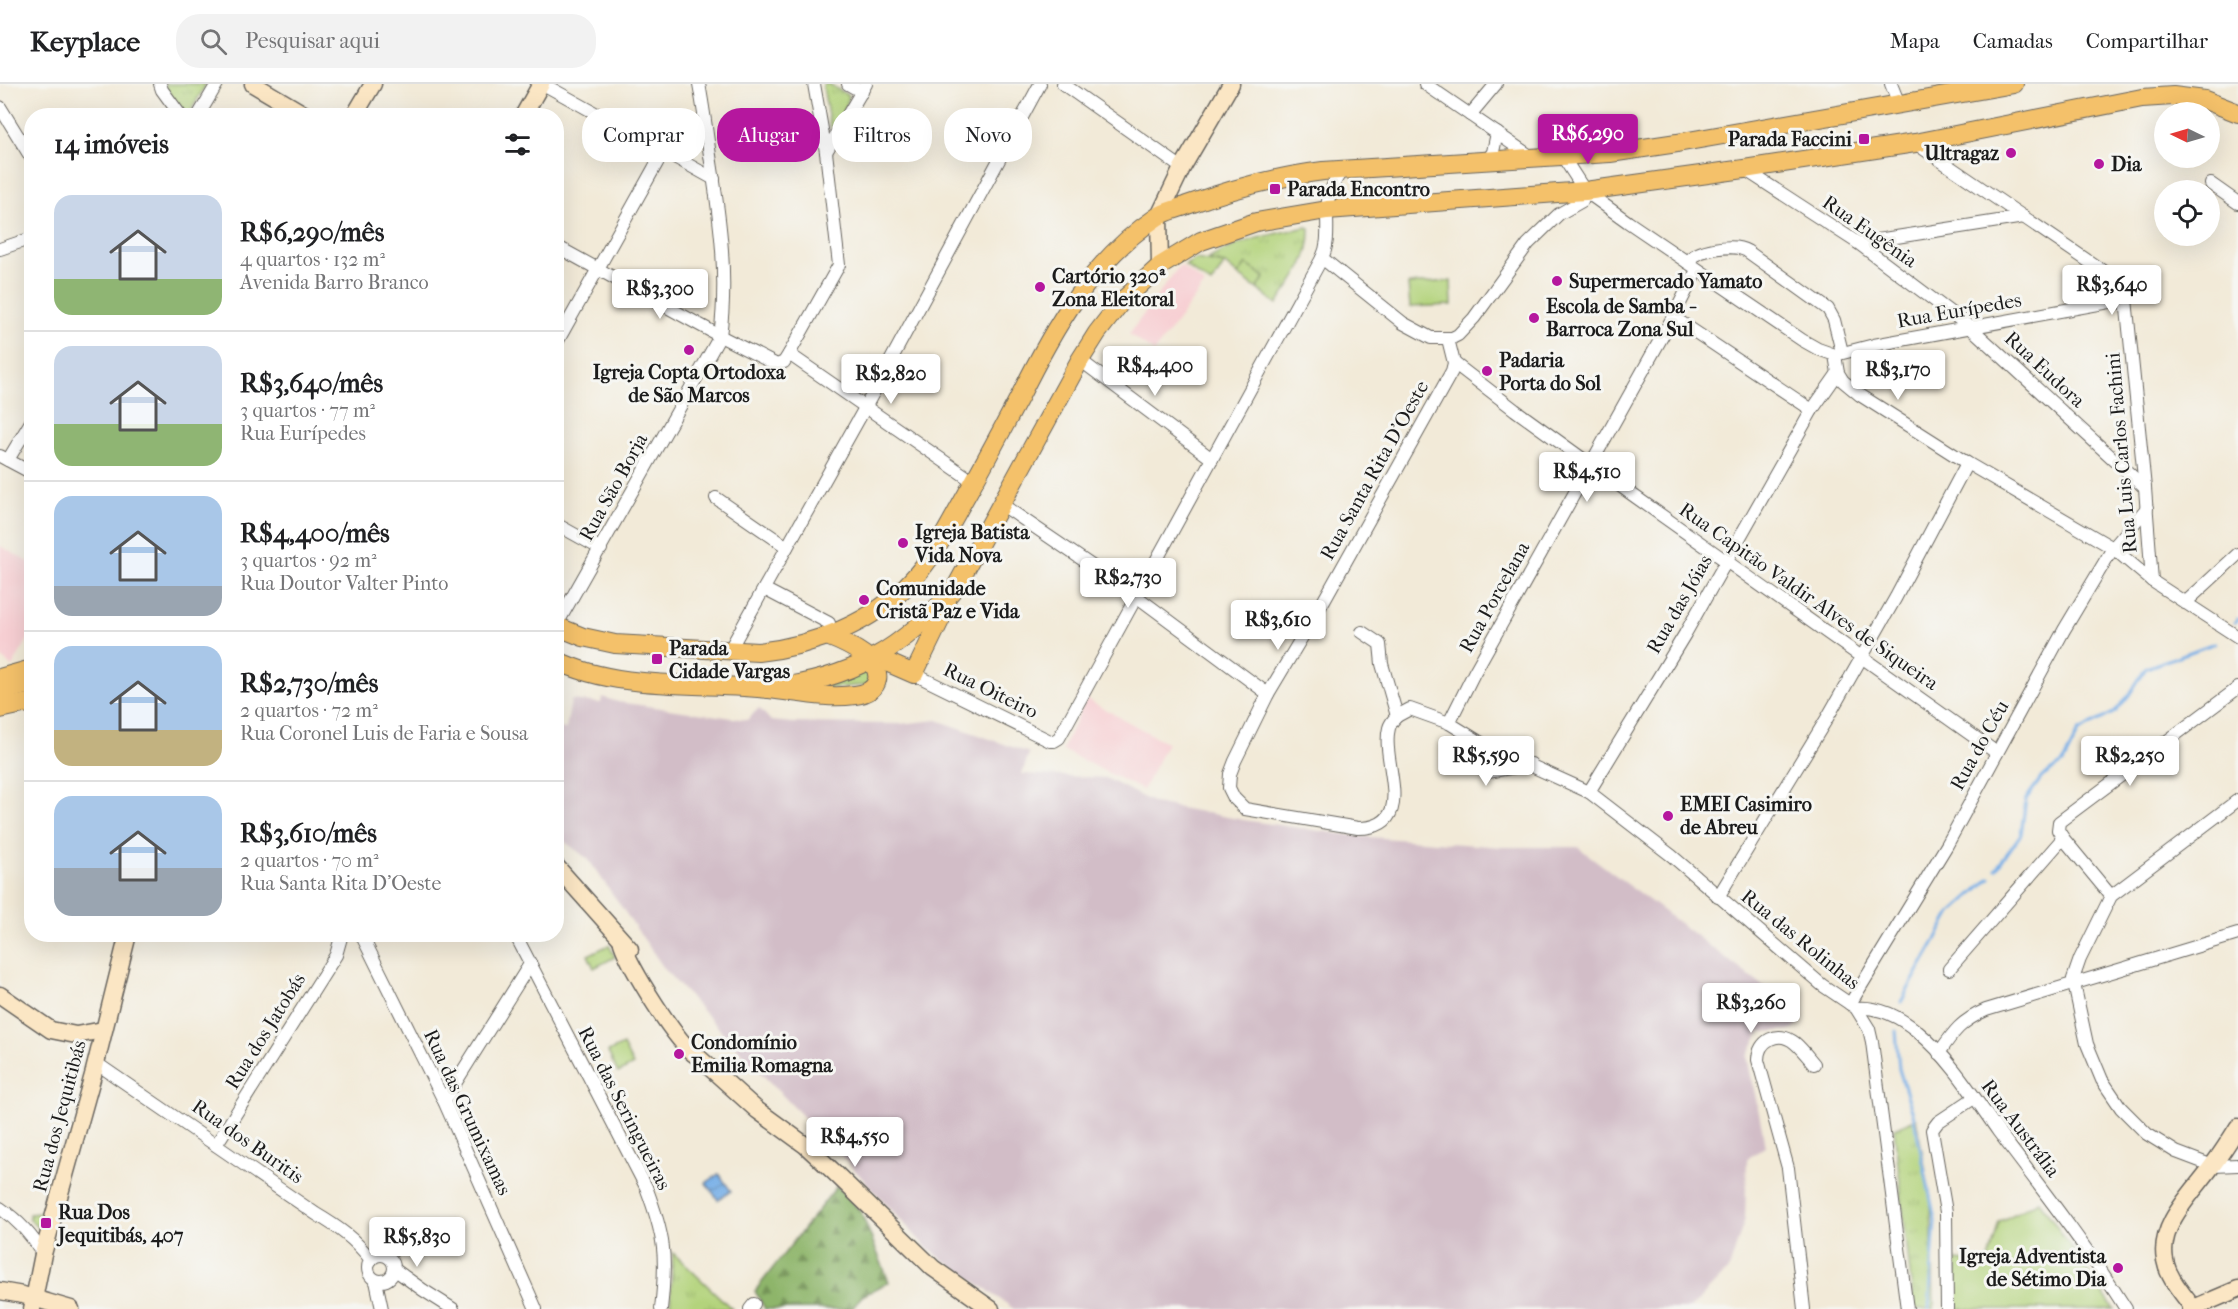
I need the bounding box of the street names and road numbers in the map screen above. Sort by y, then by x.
street label: Rua Eugênia [1818,190,1922,273]
street label: Rua Eurípedes [1895,288,2023,333]
street label: Rua Eudora [2000,326,2090,413]
street label: Rua Luis Carlos Fachini [2101,351,2142,554]
street label: Rua Santa Rita D'Oeste [1316,377,1433,564]
street label: Rua São Borja [574,429,653,545]
street label: Rua Capitão Valdir Alves de Siqueira [1675,498,1943,695]
street label: Rua Porcelana [1454,537,1535,657]
street label: Rua das Jóias [1642,551,1717,658]
street label: Rua Oiteiro [940,658,1042,723]
street label: Rua do Céu [1945,696,2014,794]
street label: Rua das Rolinhas [1737,885,1865,994]
street label: Rua dos Jatobás [221,969,310,1094]
street label: Rua das Seringueiras [573,1023,676,1194]
street label: Rua das Grumixamas [419,1026,516,1199]
street label: Rua dos Jequitibás [28,1038,91,1195]
street label: Rua Austrália [1976,1075,2065,1182]
street label: Rua dos Buritis [188,1094,308,1188]

